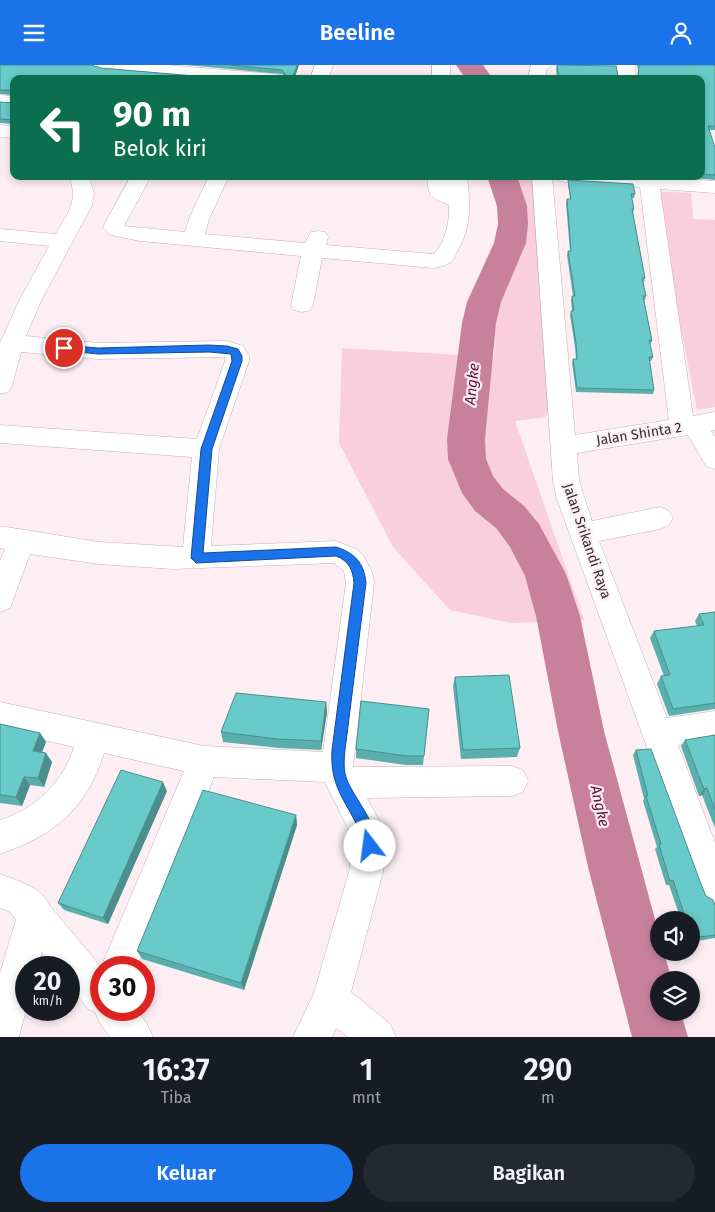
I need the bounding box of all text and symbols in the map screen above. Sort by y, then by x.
icon: menu [20,19,48,47]
text: Beeline [320,19,395,46]
icon: person [667,19,695,47]
text: 90 m [113,93,191,135]
icon: left [30,95,95,160]
text: Belok kiri [113,135,207,162]
pin [43,327,85,369]
icon: arrive [50,334,78,362]
water label: Angke [461,362,483,407]
street label: Jalan Shinta 2 [595,419,683,449]
street label: Jalan Srikandi Raya [559,481,615,601]
water label: Angke [586,783,614,829]
position arrow [343,819,395,871]
map controls [650,911,700,1021]
button: sound [650,911,700,961]
speed limit sign: 30 [90,956,155,1021]
text: 20 [34,967,61,997]
button: layers [650,971,700,1021]
text: km/h [33,994,62,1008]
text: 16:37 [142,1052,210,1088]
text: 1 [360,1052,373,1088]
text: 290 [523,1052,572,1088]
text: Tiba [161,1088,191,1107]
text: mnt [352,1088,381,1107]
text: m [541,1088,555,1107]
button: Keluar [20,1144,353,1202]
button: Bagikan [363,1144,695,1202]

